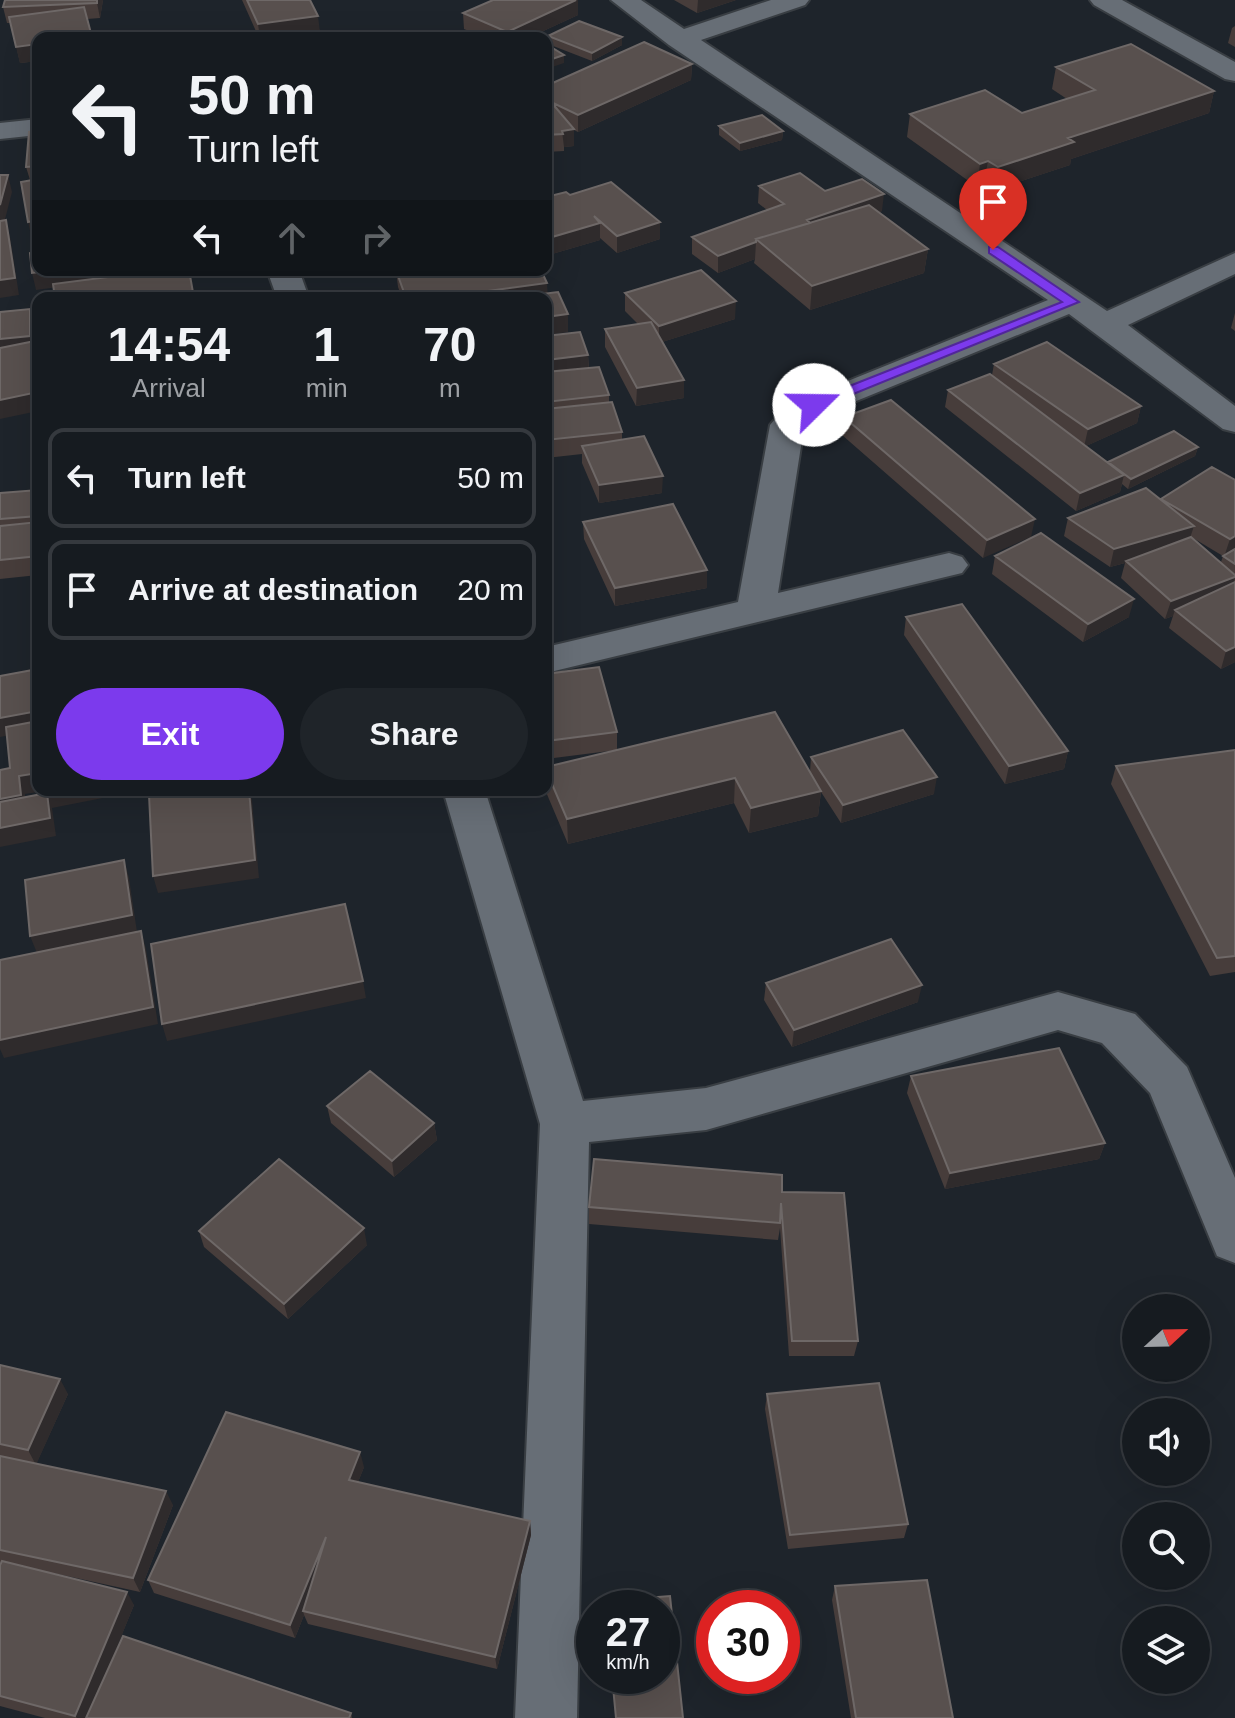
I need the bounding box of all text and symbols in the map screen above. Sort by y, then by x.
text: 50 m [188,63,316,126]
icon: left [56,64,160,168]
text: Turn left [188,129,319,170]
pin [959,168,1027,250]
icon: arrive [971,180,1015,224]
icon: left [186,216,230,260]
icon: ahead [270,216,314,260]
icon: right [354,216,398,260]
text: 14:54 [107,318,230,371]
text: 1 [313,318,340,371]
text: 70 [423,318,477,371]
position arrow [772,363,856,447]
text: Arrival [132,373,206,403]
text: min [306,373,348,403]
text: m [439,373,461,403]
icon: left [60,456,104,500]
text: Turn left [128,461,246,494]
text: 50 m [457,461,524,494]
icon: arrive [60,568,104,612]
text: Arrive at destination [128,573,418,606]
text: 20 m [457,573,524,606]
button: Exit [56,688,284,780]
button: Share [300,688,528,780]
north arrow [1122,1294,1210,1382]
map controls [1122,1294,1210,1694]
button: sound [1122,1398,1210,1486]
button: search [1122,1502,1210,1590]
speed limit sign: 30 [696,1590,800,1694]
button: layers [1122,1606,1210,1694]
text: 27 [606,1610,650,1654]
text: km/h [606,1651,650,1673]

